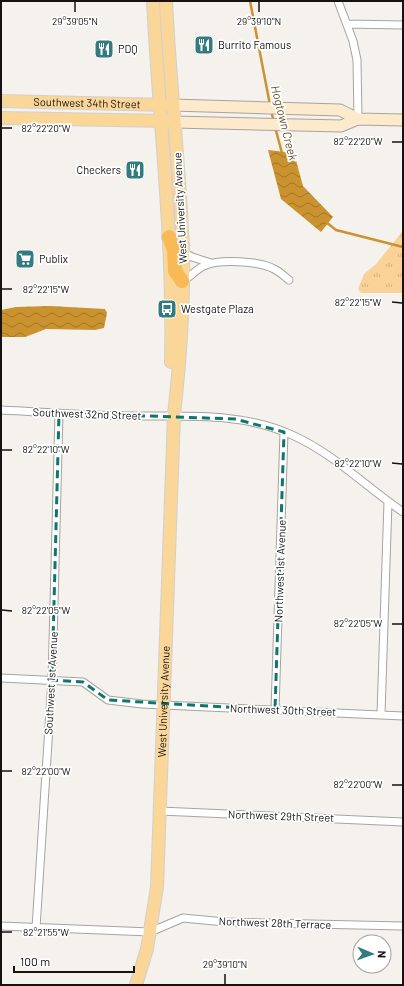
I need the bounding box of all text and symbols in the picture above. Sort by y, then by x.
text: 29°39'05"N [52,15,98,27]
text: 29°39'10"N [237,15,281,27]
restaurant icon: Burrito Famous [193,34,215,56]
restaurant icon: PDQ [93,38,115,60]
place label: Burrito Famous [218,38,291,51]
place label: PDQ [118,42,138,55]
water label: Hogtown Creek [269,84,301,162]
street label: Southwest 34th Street [33,95,141,110]
text: 82°22'20"W [22,122,71,134]
text: 82°22'20"W [334,135,383,147]
street label: West University Avenue [170,152,189,264]
restaurant icon: Checkers [124,159,146,181]
place label: Checkers [76,163,121,176]
supermarket icon: Publix [14,248,36,270]
place label: Publix [39,252,68,265]
text: 82°22'15"W [23,283,69,295]
text: 82°22'15"W [335,296,381,308]
bus stop icon: Westgate Plaza [156,298,178,320]
place label: Westgate Plaza [181,302,254,315]
street label: Southwest 32nd Street [32,405,142,422]
text: 82°22'10"W [23,443,70,455]
text: 82°22'10"W [335,457,382,469]
street label: Northwest 1st Avenue [271,519,288,623]
text: 82°22'05"W [22,604,71,616]
text: 82°22'05"W [334,617,383,629]
street label: Southwest 1st Avenue [41,631,60,735]
street label: West University Avenue [155,645,172,758]
street label: Northwest 30th Street [230,701,336,718]
text: 82°22'00"W [21,765,71,777]
text: 82°22'00"W [333,778,383,790]
street label: Northwest 29th Street [228,807,334,824]
street label: Northwest 28th Terrace [218,914,332,931]
text: 82°21'55"W [23,926,69,938]
north arrow [352,934,392,974]
scale bar [14,948,134,974]
text: N [376,950,389,958]
text: 100 m [20,954,50,968]
text: 29°39'10"N [203,958,247,970]

